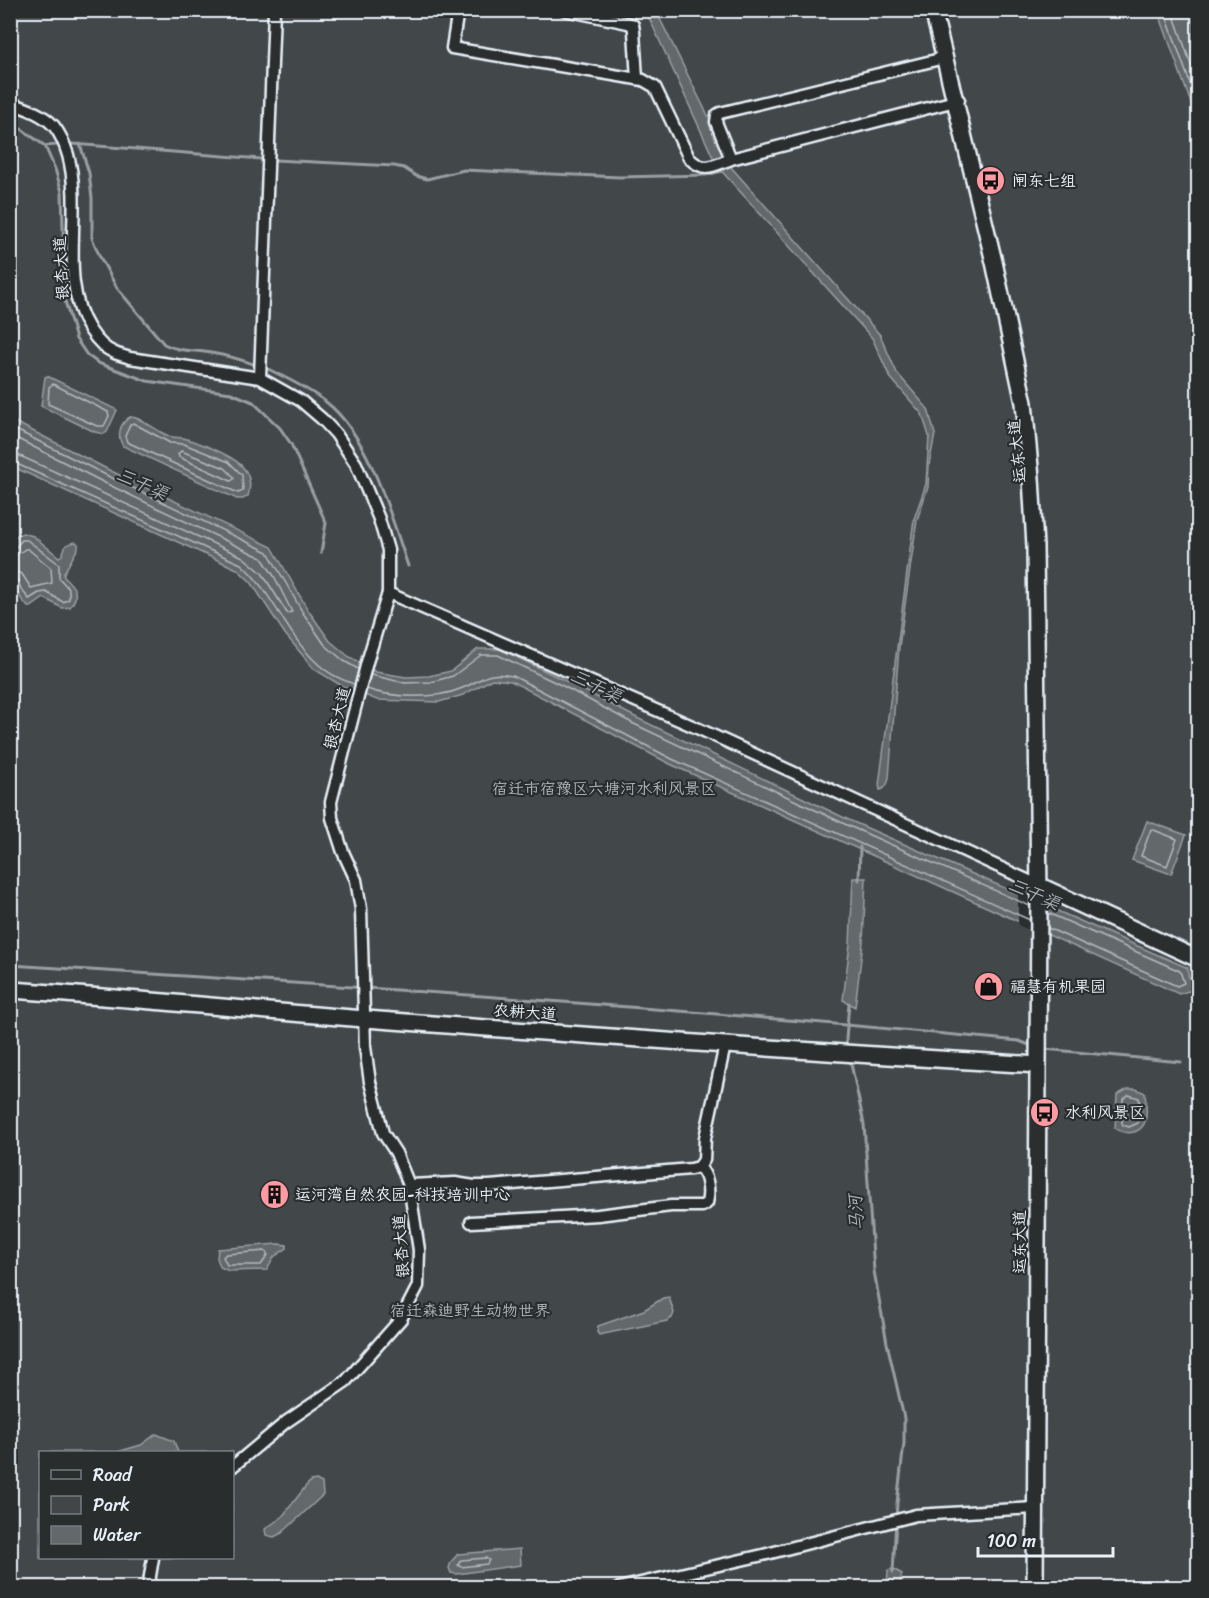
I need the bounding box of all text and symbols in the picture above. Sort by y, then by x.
bus stop icon: 闸东七组 [975,164,1007,196]
place label: 闸东七组 [1012,166,1076,195]
street label: 银杏大道 [45,235,77,301]
street label: 运东大道 [999,418,1035,484]
water label: 三干渠 [111,458,175,510]
water label: 三干渠 [565,660,629,713]
street label: 银杏大道 [315,683,359,753]
park label: 宿迁市宿豫区六塘河水利风景区 [492,774,716,803]
water label: 三干渠 [1003,868,1067,920]
shop icon: 福慧有机果园 [973,970,1005,1002]
place label: 福慧有机果园 [1010,972,1106,1001]
street label: 农耕大道 [492,995,558,1029]
bus stop icon: 水利风景区 [1028,1096,1060,1128]
place label: 水利风景区 [1065,1098,1145,1127]
building icon: 运河湾自然农园-科技培训中心 [258,1178,290,1210]
place label: 运河湾自然农园-科技培训中心 [295,1180,510,1209]
water label: 马河 [839,1191,873,1232]
street label: 运东大道 [1005,1210,1034,1274]
street label: 银杏大道 [384,1213,418,1279]
park label: 宿迁森迪野生动物世界 [390,1296,550,1325]
legend [39,1451,234,1559]
text: Road [93,1459,133,1491]
text: Park [93,1489,130,1521]
text: Water [93,1519,142,1551]
scale bar [978,1520,1113,1558]
text: 100 m [987,1525,1036,1557]

